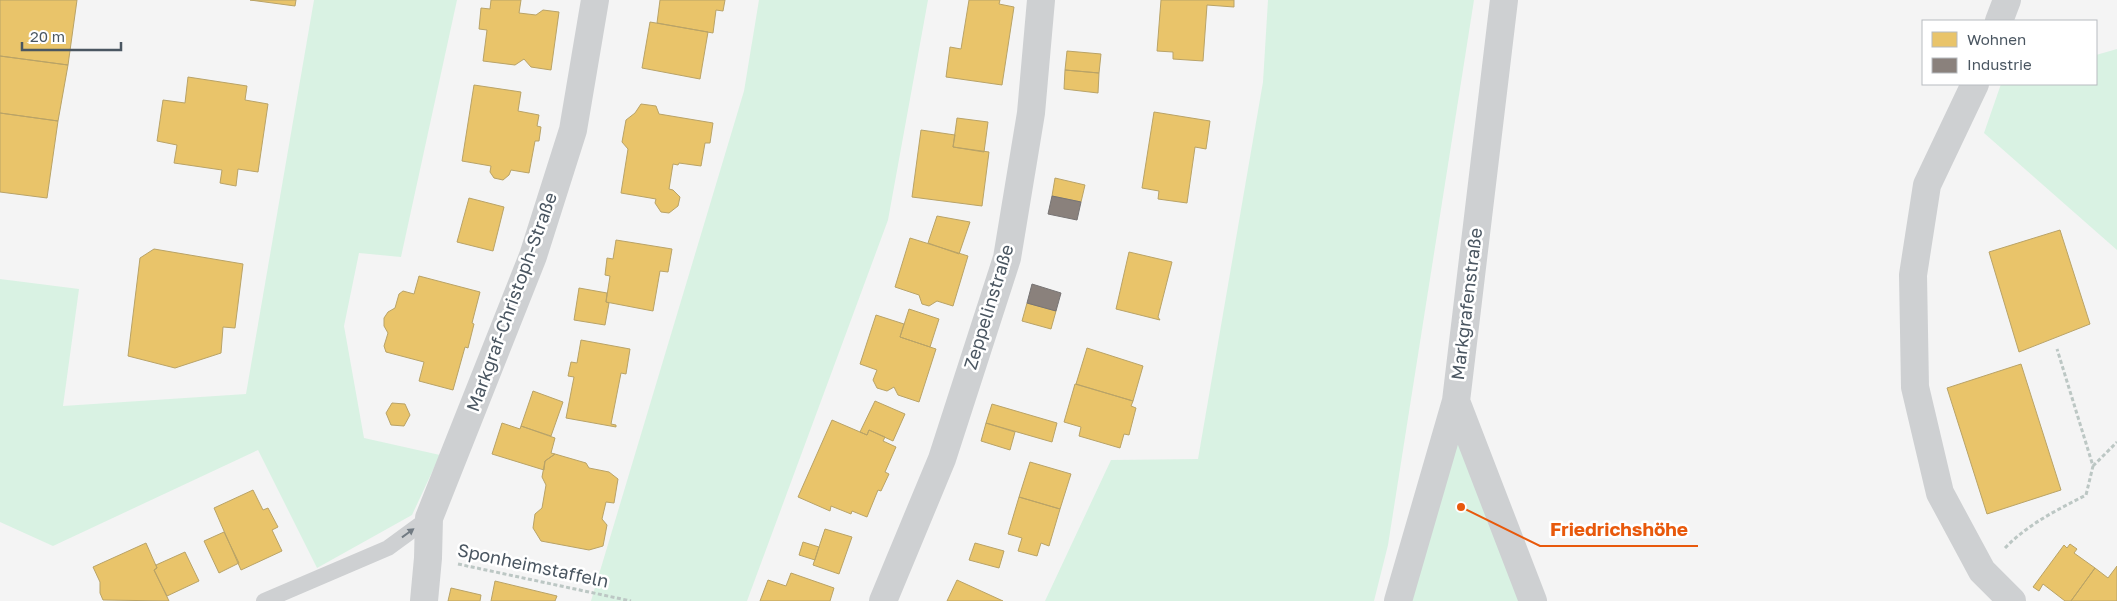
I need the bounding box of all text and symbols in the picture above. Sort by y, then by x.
scale bar [22,20,121,52]
legend [1922,20,2097,85]
text: 20 m [30,27,65,45]
text: Wohnen [1967,30,2026,48]
text: Industrie [1967,55,2032,73]
street label: Markgraf-Christoph-Straße [461,189,561,414]
street label: Markgrafenstraße [1446,227,1486,381]
street label: Zeppelinstraße [959,241,1018,372]
callout: Friedrichshöhe [1540,512,1698,546]
text: Friedrichshöhe [1550,517,1688,540]
one-way arrow [402,528,415,538]
street label: Sponheimstaffeln [456,538,611,592]

